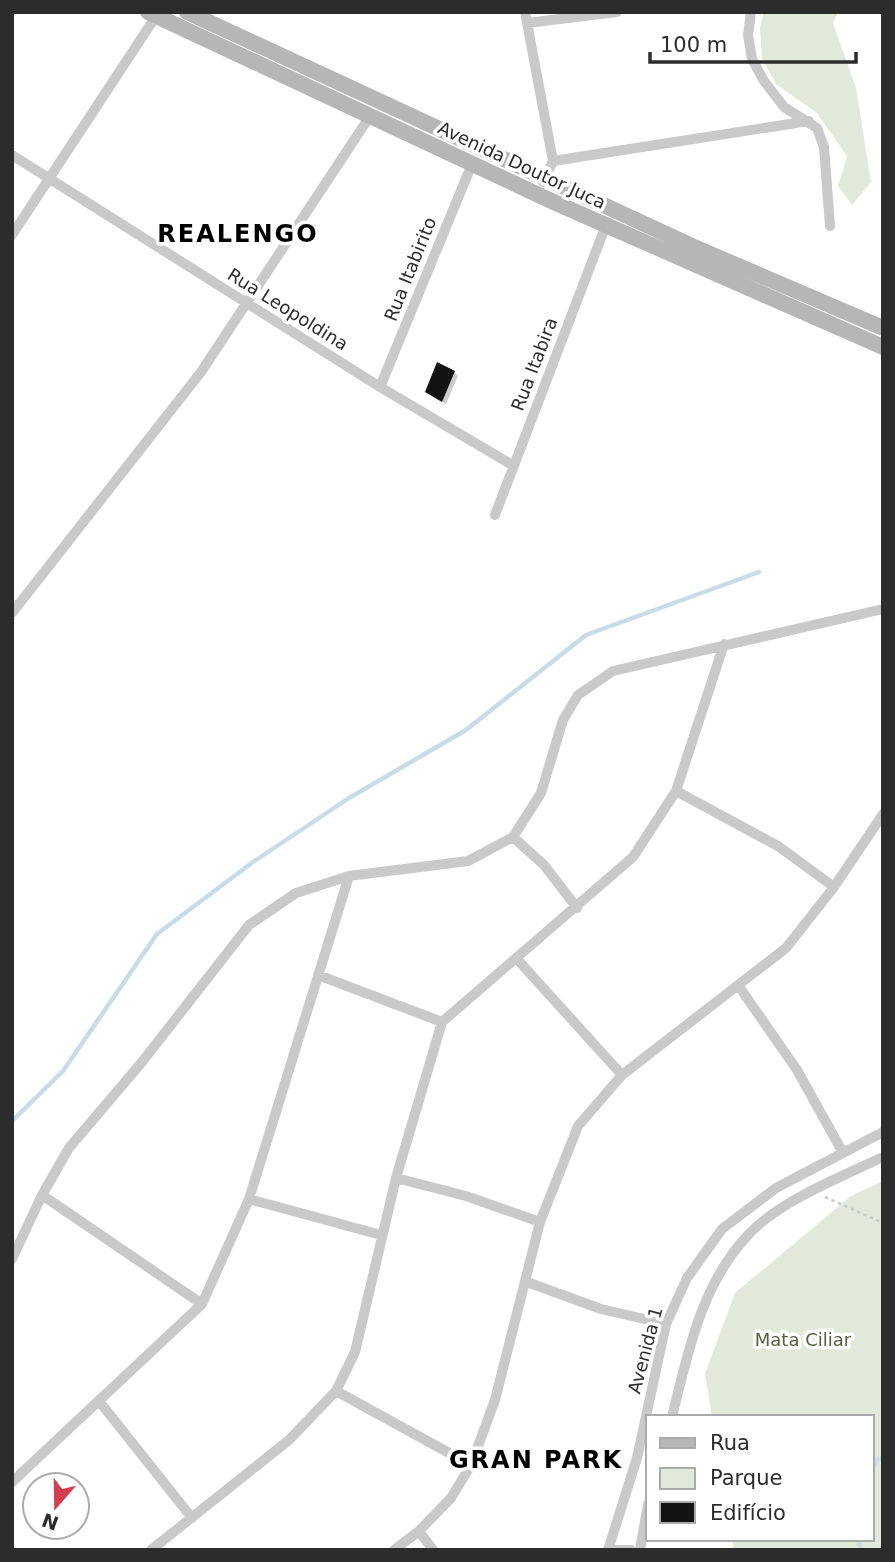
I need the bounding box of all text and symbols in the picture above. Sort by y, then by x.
scale bar [650,21,856,65]
text: 100 m [660,33,727,57]
street label: Avenida Doutor Juca [435,117,609,213]
street label: Rua Itabirito [380,214,440,324]
district label: REALENGO [157,220,319,248]
street label: Rua Leopoldina [224,264,352,354]
street label: Rua Itabira [507,314,561,414]
street label: Avenida 1 [623,1304,667,1396]
park label: Mata Ciliar [755,1329,852,1350]
legend [646,1415,874,1541]
text: Rua [710,1431,750,1455]
district label: GRAN PARK [449,1446,623,1474]
text: Parque [710,1466,782,1490]
north arrow [21,1471,91,1541]
text: Edifício [710,1501,786,1525]
text: N [39,1509,61,1535]

